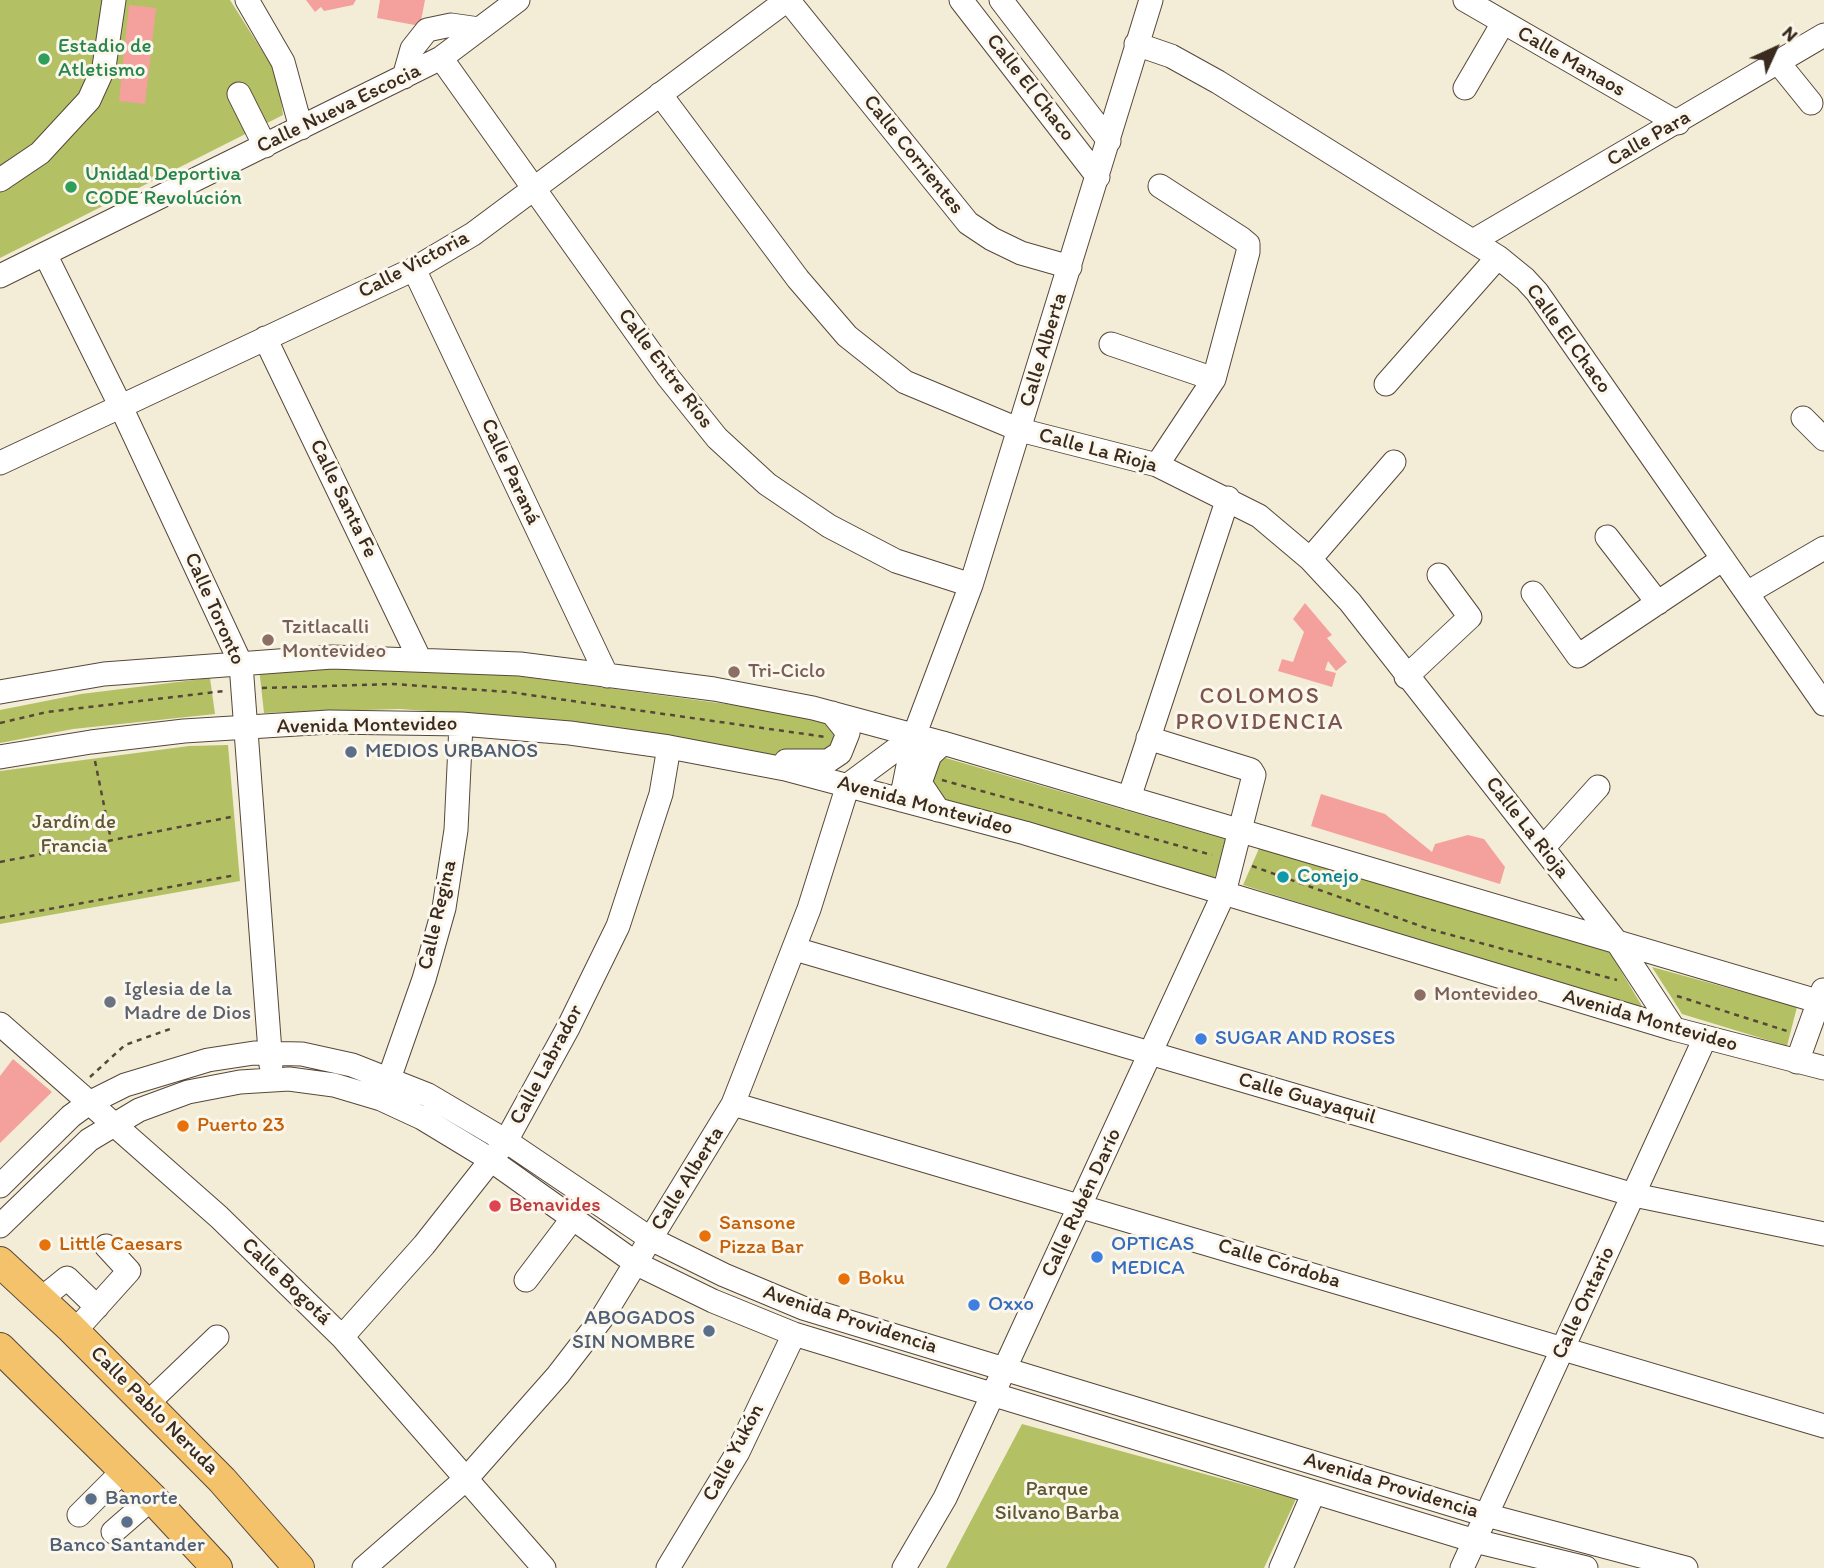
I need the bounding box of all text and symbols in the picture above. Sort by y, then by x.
north arrow [1740,14,1810,84]
street label: Calle Manaos [1512,21,1630,103]
text: N [1778,21,1803,46]
street label: Calle El Chaco [980,29,1080,147]
place label: Estadio de Atletismo [58,34,151,84]
marker: Estadio de Atletismo [36,51,52,67]
street label: Calle Nueva Escocia [253,58,425,160]
street label: Calle Corrientes [857,90,969,220]
street label: Calle Para [1603,105,1695,173]
place label: Unidad Deportiva CODE Revolución [85,162,242,212]
marker: Unidad Deportiva CODE Revolución [63,179,79,195]
street label: Calle Victoria [354,225,474,305]
street label: Calle El Chaco [1520,279,1616,399]
street label: Calle Alberta [1015,290,1073,410]
street label: Calle Entre Ríos [612,304,718,434]
street label: Calle Paraná [474,415,546,529]
street label: Calle La Rioja [1036,423,1160,479]
street label: Calle Santa Fe [303,436,383,562]
street label: Calle Toronto [178,549,250,669]
place label: Tzitlacalli Montevideo [282,615,386,665]
marker: Tzitlacalli Montevideo [260,632,276,648]
place label: Tri-Ciclo [748,659,825,685]
marker: Tri-Ciclo [726,664,742,680]
district label: COLOMOS PROVIDENCIA [1178,683,1342,737]
street label: Avenida Montevideo [276,712,458,740]
place label: MEDIOS URBANOS [365,739,538,765]
marker: MEDIOS URBANOS [343,744,359,760]
street label: Avenida Montevideo [834,770,1016,842]
street label: Calle La Rioja [1479,772,1575,884]
park label: Jardín de Francia [32,810,116,860]
street label: Calle Regina [413,858,463,972]
place label: Conejo [1297,864,1359,890]
marker: Conejo [1275,869,1291,885]
place label: Iglesia de la Madre de Dios [124,977,251,1027]
place label: Montevideo [1434,982,1538,1008]
street label: Avenida Montevideo [1560,984,1740,1058]
marker: Montevideo [1412,987,1428,1003]
marker: Iglesia de la Madre de Dios [102,994,118,1010]
street label: Calle Labrador [505,1001,589,1129]
place label: SUGAR AND ROSES [1215,1026,1395,1052]
marker: SUGAR AND ROSES [1193,1031,1209,1047]
street label: Calle Guayaquil [1235,1067,1379,1131]
place label: Puerto 23 [197,1113,285,1139]
marker: Puerto 23 [175,1118,191,1134]
street label: Calle Alberta [646,1122,730,1236]
street label: Calle Rubén Darío [1036,1125,1128,1281]
place label: Benavides [509,1193,601,1219]
marker: Benavides [487,1198,503,1214]
place label: Sansone Pizza Bar [719,1211,804,1261]
marker: Sansone Pizza Bar [697,1228,713,1244]
place label: Little Caesars [59,1232,183,1258]
place label: OPTICAS MEDICA [1111,1232,1194,1282]
street label: Calle Bogotá [236,1233,336,1331]
street label: Calle Córdoba [1215,1233,1343,1295]
marker: Little Caesars [37,1237,53,1253]
street label: Calle Ontario [1547,1243,1621,1363]
marker: OPTICAS MEDICA [1089,1249,1105,1265]
place label: Boku [858,1266,905,1292]
marker: Boku [836,1271,852,1287]
street label: Avenida Providencia [760,1280,940,1360]
place label: Oxxo [988,1292,1034,1318]
marker: Oxxo [966,1297,982,1313]
place label: ABOGADOS SIN NOMBRE [572,1306,695,1356]
marker: ABOGADOS SIN NOMBRE [701,1323,717,1339]
street label: Calle Pablo Neruda [84,1341,224,1481]
street label: Calle Yukón [698,1400,770,1506]
street label: Avenida Providencia [1301,1447,1481,1525]
park label: Parque Silvano Barba [995,1477,1119,1527]
place label: Banorte [105,1486,178,1512]
marker: Banorte [83,1491,99,1507]
marker: Banco Santander [119,1514,135,1530]
place label: Banco Santander [49,1533,205,1559]

